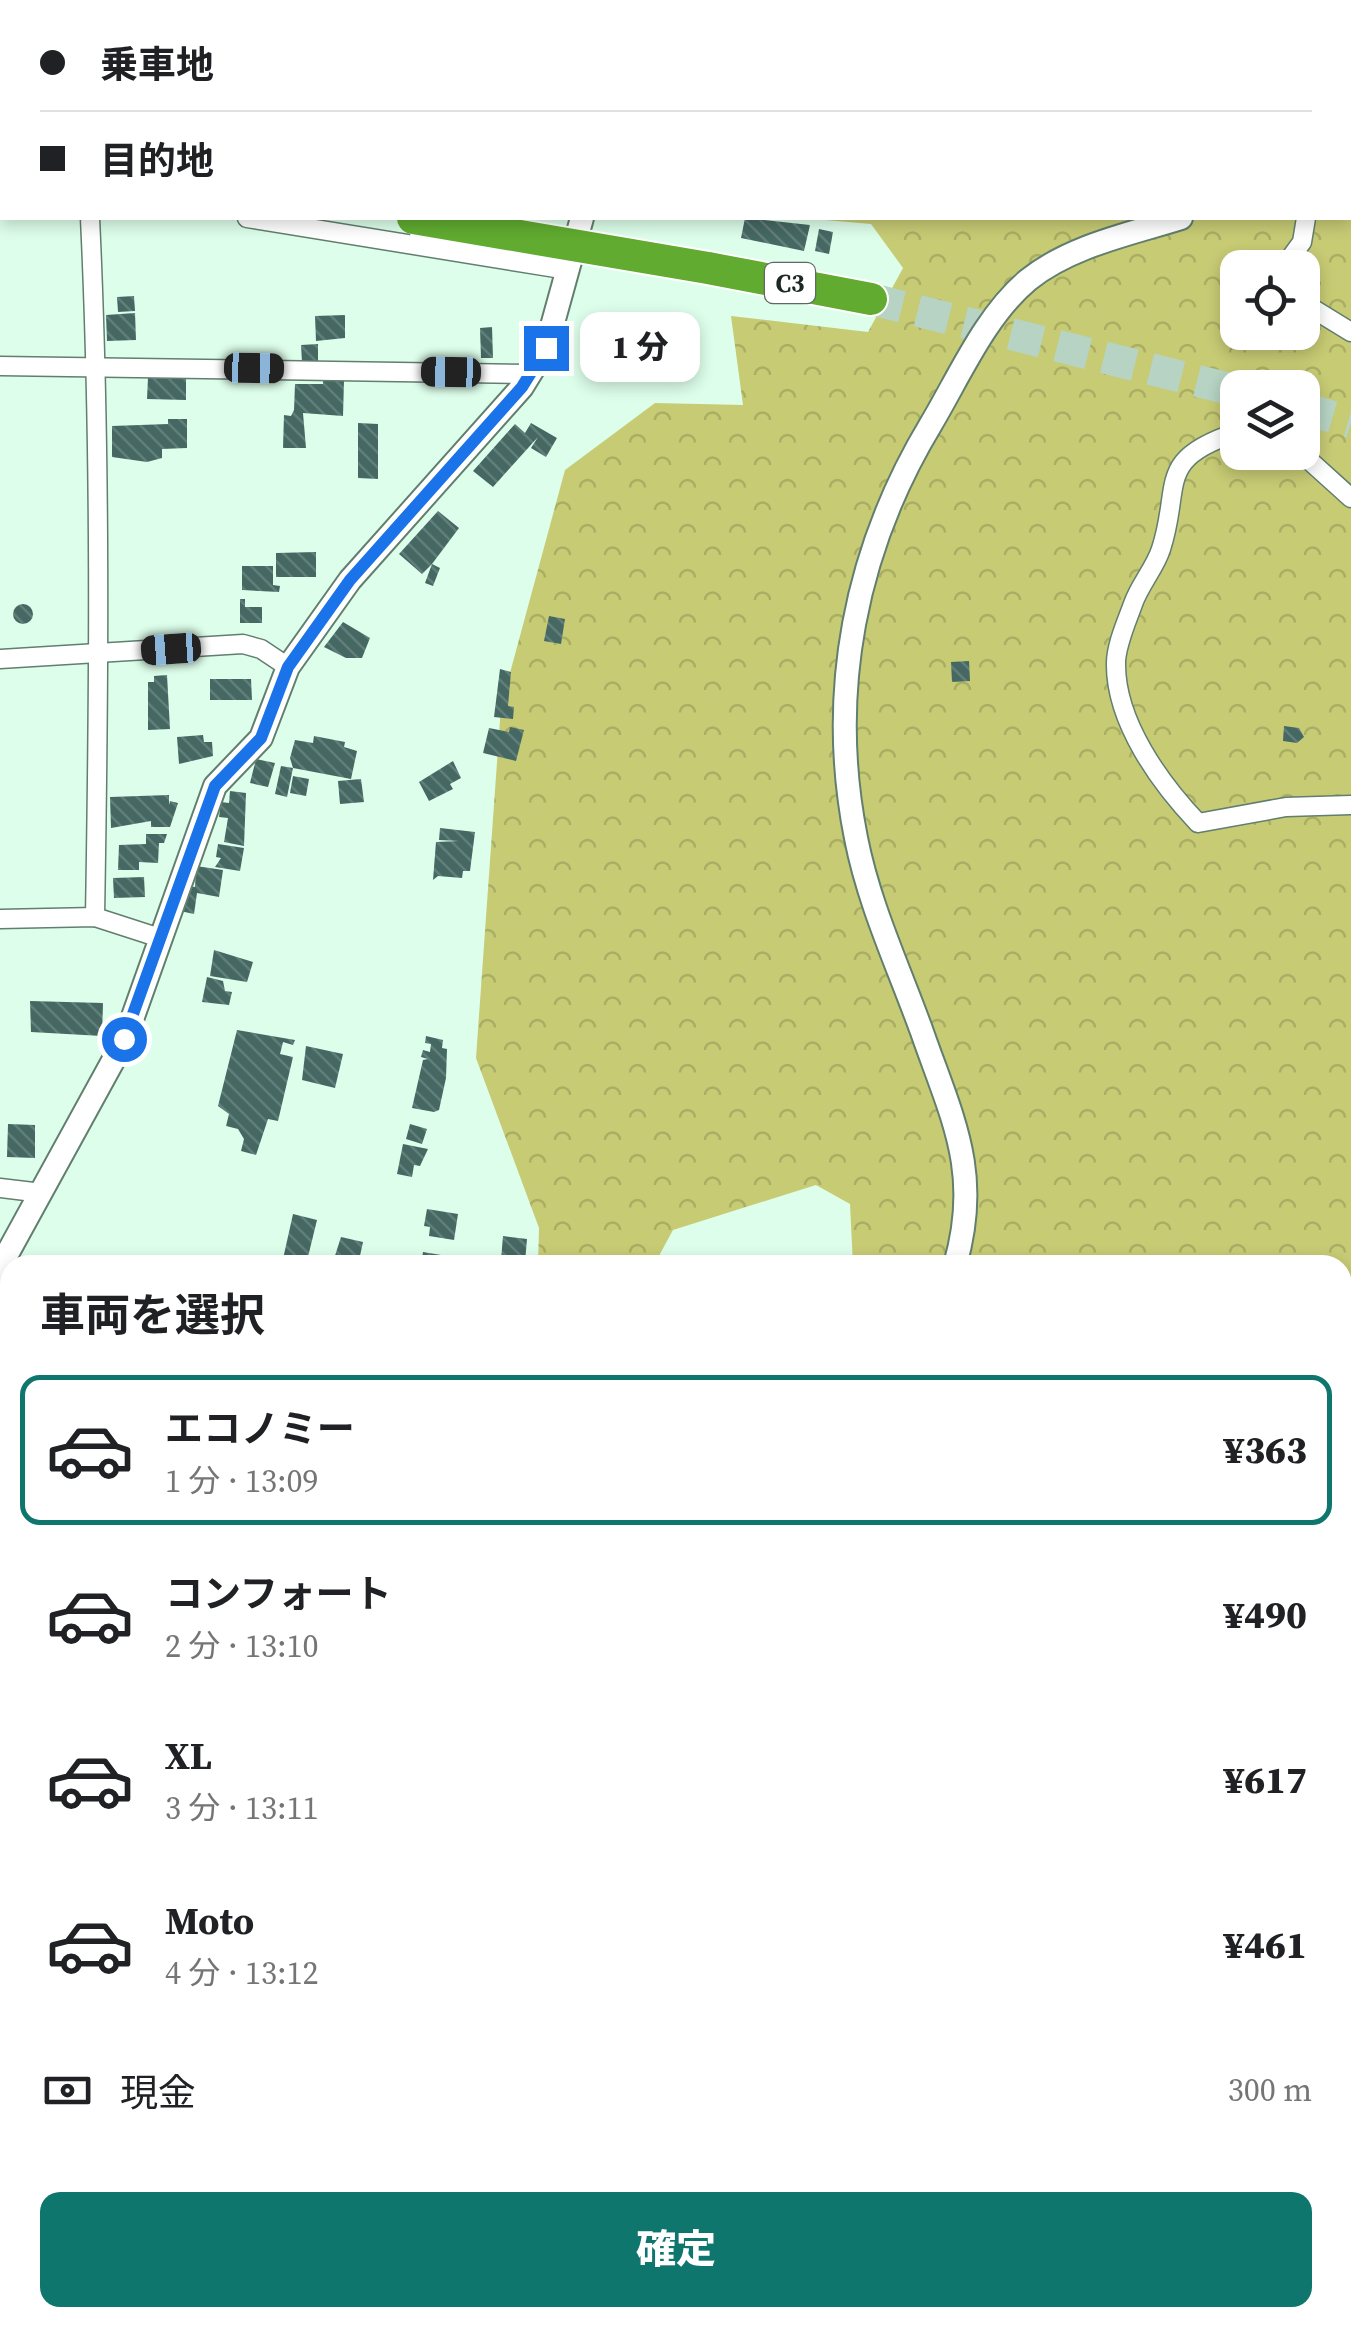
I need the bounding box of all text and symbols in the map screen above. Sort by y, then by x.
text: 乗車地 [100,39,214,91]
text: 目的地 [100,135,214,187]
map controls [1220,250,1320,470]
button: locate [1220,250,1320,350]
road number: C3 [765,263,815,303]
callout: 1 分 [581,313,701,383]
text: 1 分 [612,325,668,369]
route end [524,326,569,371]
car [224,352,284,384]
car [421,356,481,388]
button: layers [1220,370,1320,470]
car [140,632,202,666]
route start [102,1017,147,1062]
text: 車両を選択 [40,1284,265,1346]
text: エコノミー [165,1403,355,1455]
icon: car [45,1405,135,1495]
text: ¥363 [1223,1424,1307,1476]
text: 1 分 · 13:09 [165,1459,319,1503]
text: コンフォート [165,1568,392,1620]
icon: car [45,1570,135,1660]
text: ¥490 [1223,1589,1307,1641]
text: 2 分 · 13:10 [165,1624,319,1668]
text: XL [165,1730,212,1782]
icon: car [45,1735,135,1825]
text: ¥617 [1223,1754,1307,1806]
text: 3 分 · 13:11 [165,1786,319,1830]
text: Moto [165,1895,254,1947]
icon: car [45,1900,135,1990]
text: ¥461 [1223,1919,1307,1971]
text: 4 分 · 13:12 [165,1951,319,1995]
icon: cash [40,2063,95,2118]
text: 現金 [120,2067,196,2119]
text: 300 m [1228,2068,1312,2112]
button: 確定 [40,2192,1312,2307]

